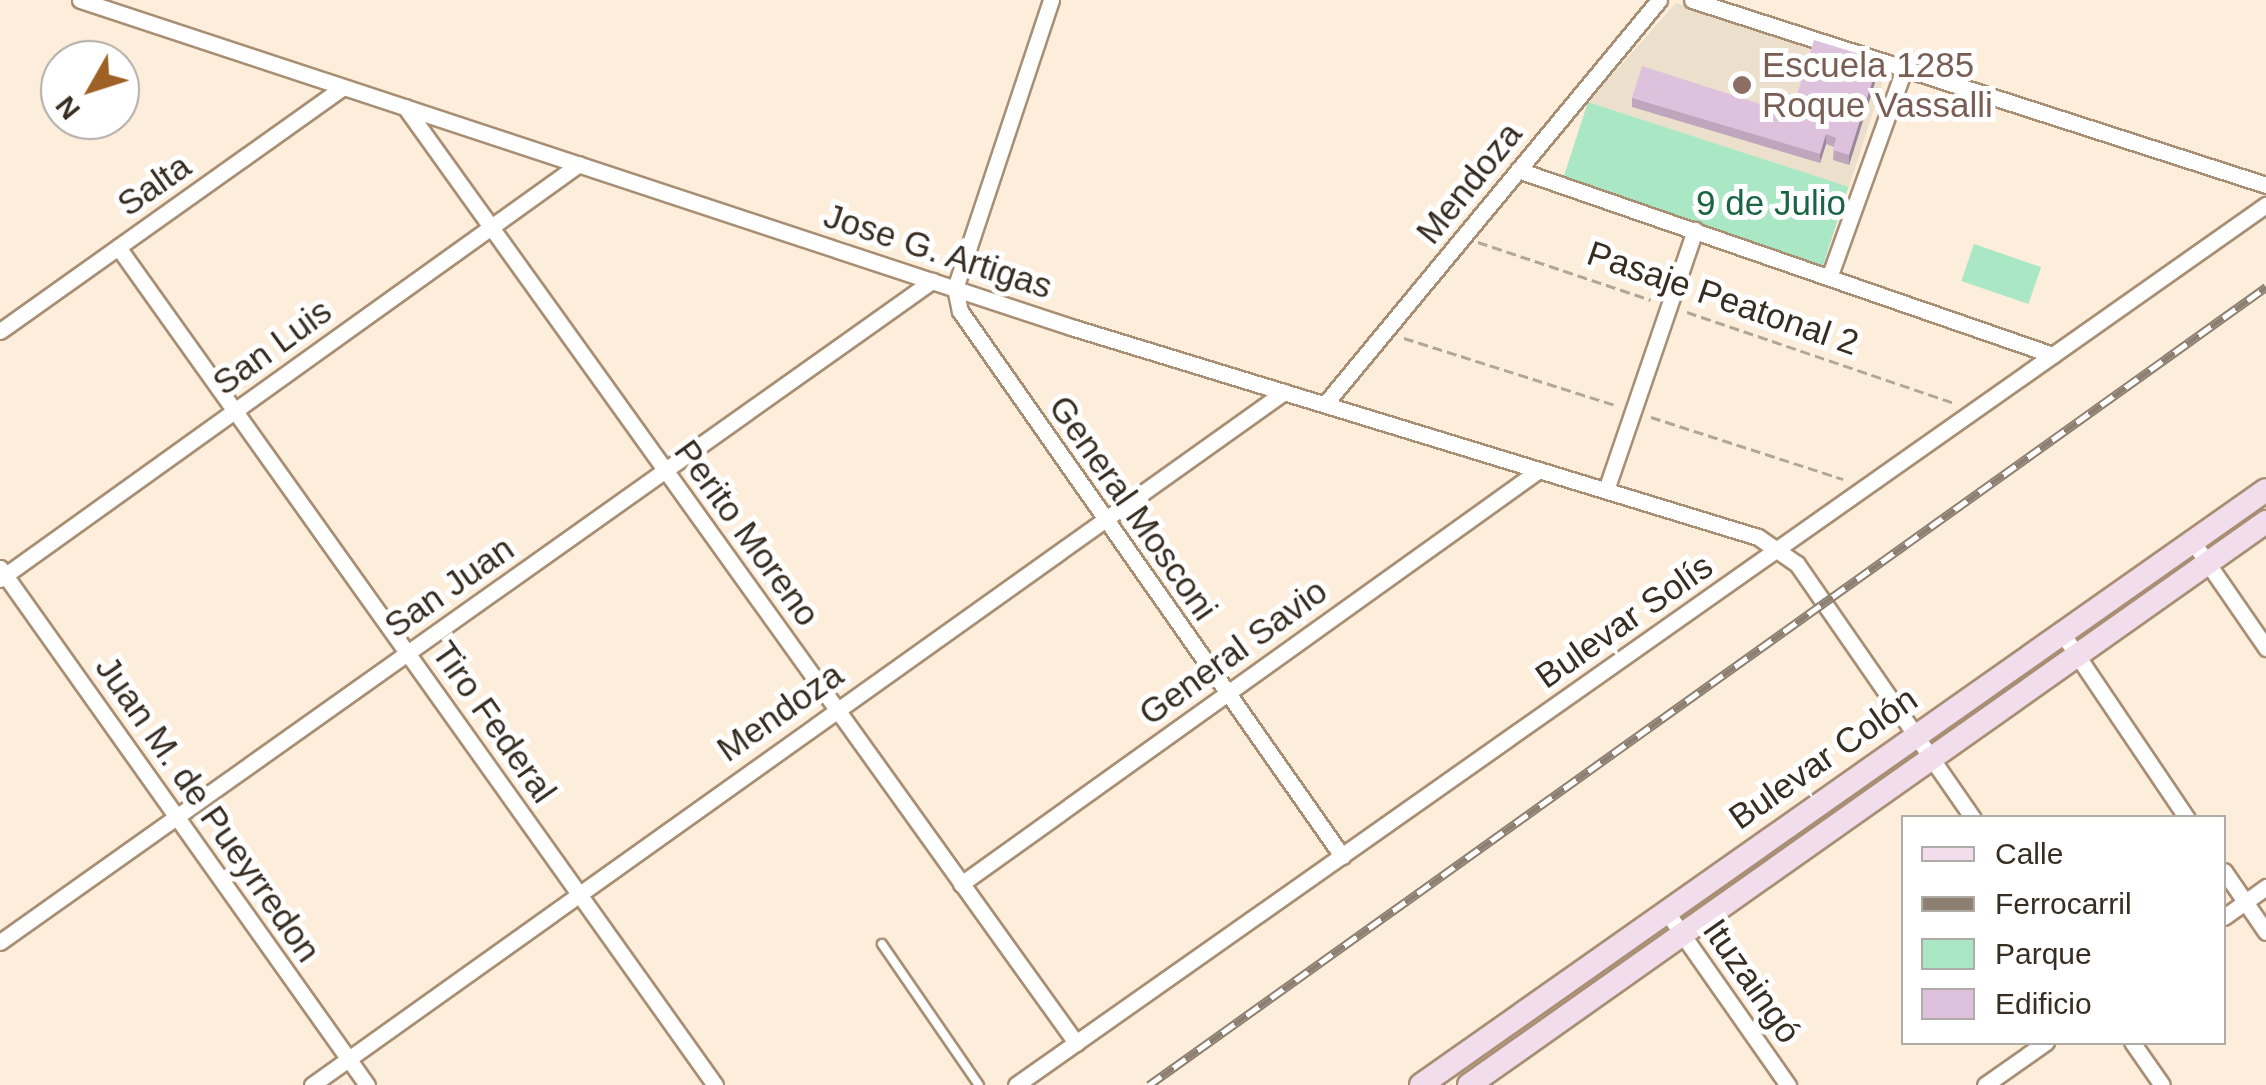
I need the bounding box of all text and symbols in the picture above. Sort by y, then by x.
north arrow [40,40,140,140]
place label: Escuela 1285 Roque Vassalli [1762,44,1993,126]
marker: Escuela 1285 Roque Vassalli [1731,74,1753,96]
text: N [49,90,86,126]
street label: Mendoza [1407,114,1531,252]
street label: Salta [109,145,199,225]
park label: 9 de Julio [1696,182,1846,224]
street label: Jose G. Artigas [818,194,1058,308]
street label: Pasaje Peatonal 2 [1582,232,1864,364]
street label: San Luis [205,290,339,404]
street label: General Mosconi [1040,388,1226,628]
street label: Perito Moreno [665,432,829,634]
street label: San Juan [376,527,522,647]
street label: Bulevar Solís [1527,545,1721,697]
street label: General Savio [1131,570,1335,734]
street label: Tiro Federal [423,633,565,811]
street label: Juan M. de Pueyrredon [86,648,330,970]
street label: Mendoza [709,654,851,770]
street label: Bulevar Colón [1721,678,1925,838]
legend [1901,815,2226,1045]
text: Calle [1995,837,2063,870]
text: Ferrocarril [1995,887,2132,920]
street label: Ituzaingó [1694,911,1810,1051]
text: Parque [1995,937,2092,970]
text: Edificio [1995,987,2092,1020]

